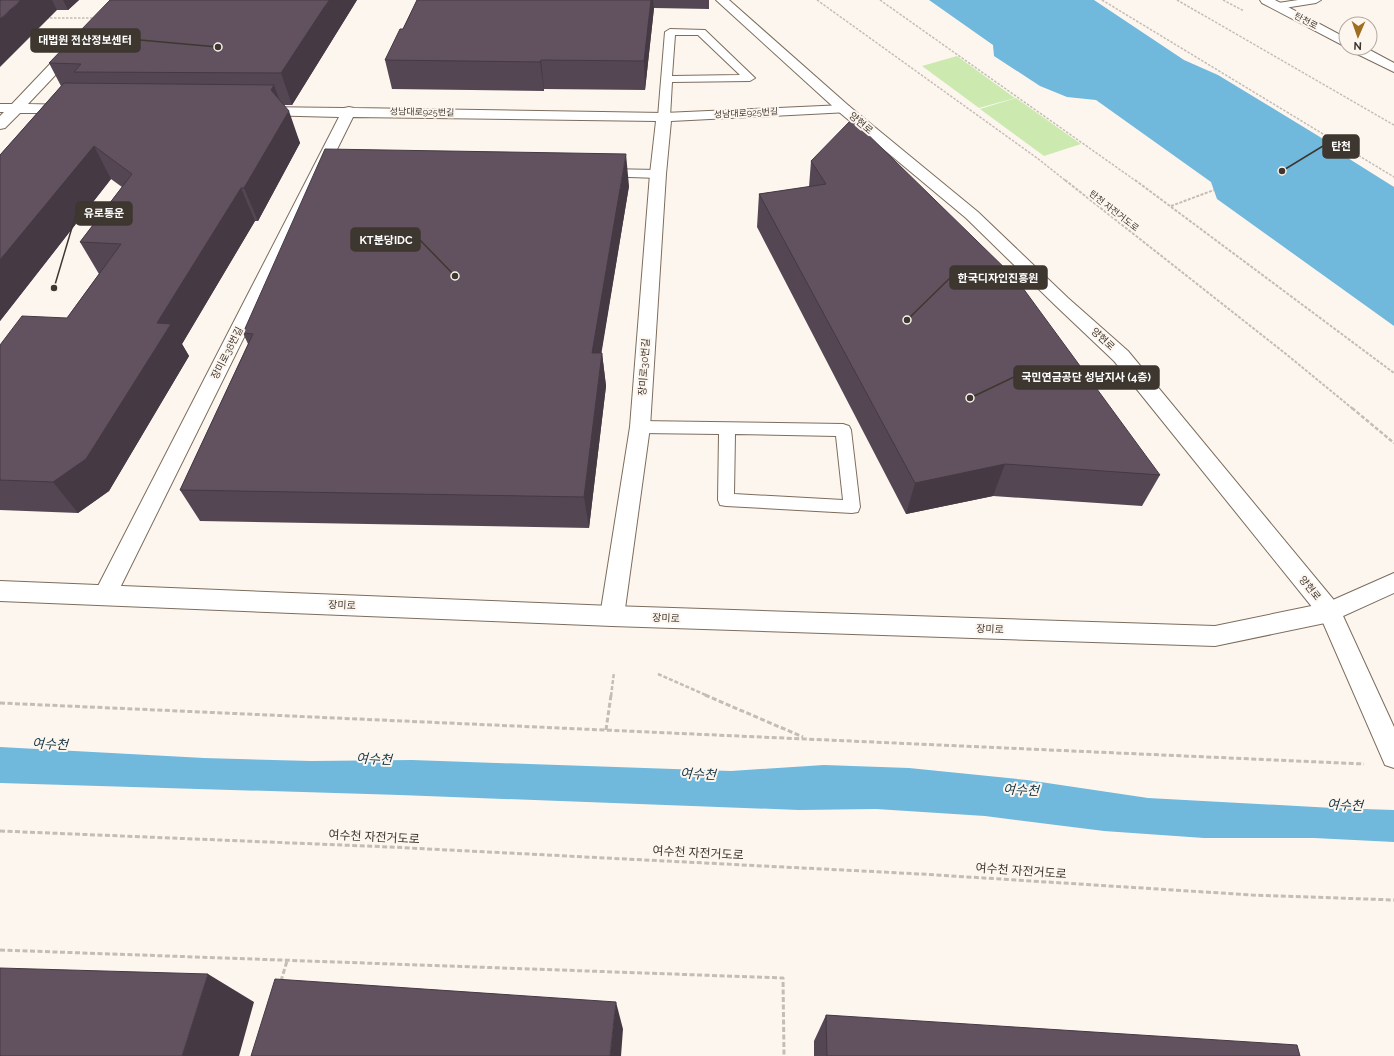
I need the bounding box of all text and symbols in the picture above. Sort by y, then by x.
street label: 탄천로 [1293,10,1320,31]
north arrow [1338,16,1378,56]
callout: 대법원 전산정보센터 [31,29,140,52]
text: 대법원 전산정보센터 [38,34,132,47]
text: N [1353,39,1362,52]
street label: 성남대로925번길 [390,106,454,118]
street label: 성남대로925번길 [714,106,778,120]
street label: 양현로 [847,110,875,136]
callout: 탄천 [1323,135,1359,158]
text: 탄천 [1331,140,1351,153]
street label: 탄천 자전거도로 [1087,188,1141,233]
callout: 유로통운 [76,202,132,225]
text: 유로통운 [84,207,124,220]
callout: KT분당IDC [351,228,420,251]
text: KT분당IDC [360,234,413,247]
callout: 한국디자인진흥원 [950,266,1047,289]
text: 한국디자인진흥원 [958,272,1038,285]
street label: 장미로38번길 [209,325,245,381]
street label: 양현로 [1089,326,1117,352]
street label: 장미로30번길 [637,338,651,396]
callout: 국민연금공단 성남지사 (4층) [1014,366,1159,389]
text: 국민연금공단 성남지사 (4층) [1021,371,1151,384]
street label: 양현로 [1297,574,1323,602]
street label: 장미로 [328,599,356,611]
street label: 장미로 [652,612,680,624]
street label: 장미로 [976,623,1004,635]
water label: 여수천 [32,736,69,752]
water label: 여수천 [356,751,393,767]
water label: 여수천 [680,766,717,782]
water label: 여수천 [1003,782,1040,798]
water label: 여수천 [1327,797,1364,813]
street label: 여수천 자전거도로 [328,828,420,846]
street label: 여수천 자전거도로 [652,844,744,862]
street label: 여수천 자전거도로 [975,861,1067,881]

